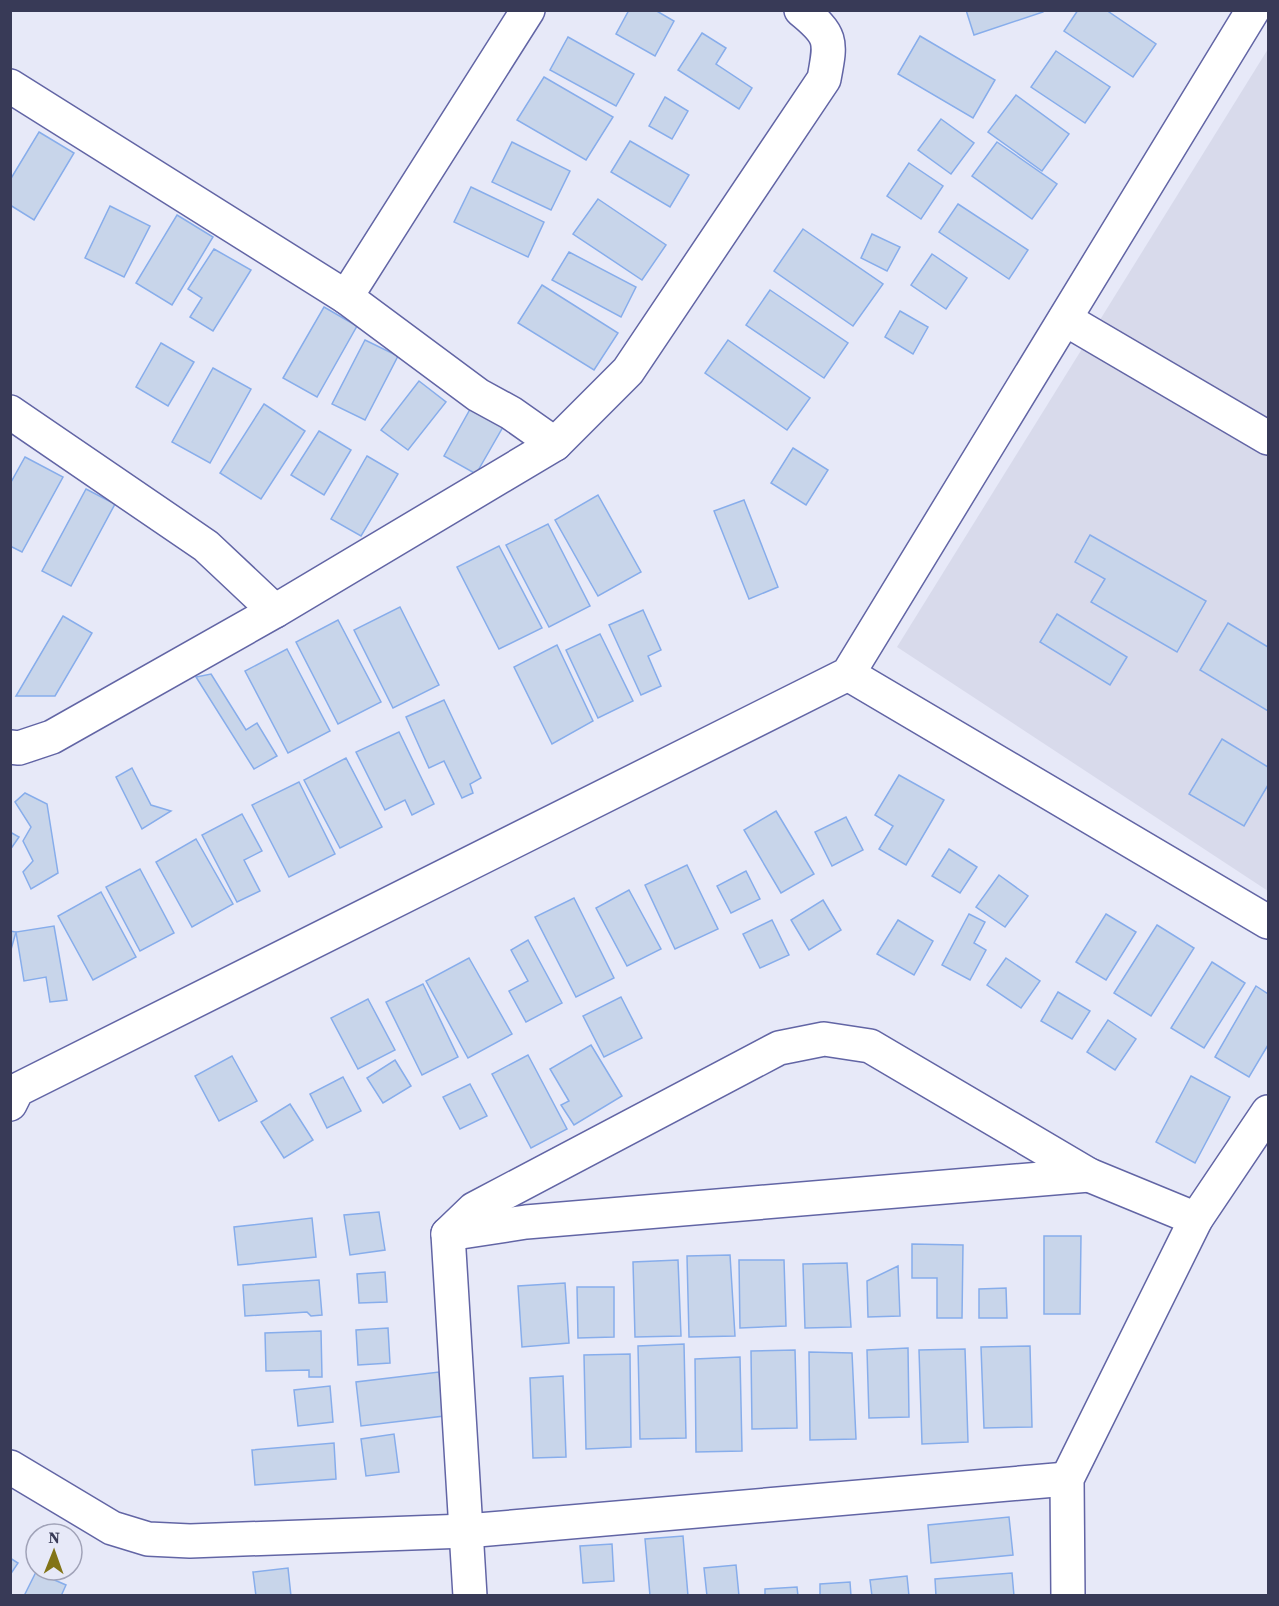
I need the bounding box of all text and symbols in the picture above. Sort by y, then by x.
north arrow [24,1522,84,1582]
text: N [48,1526,61,1548]

